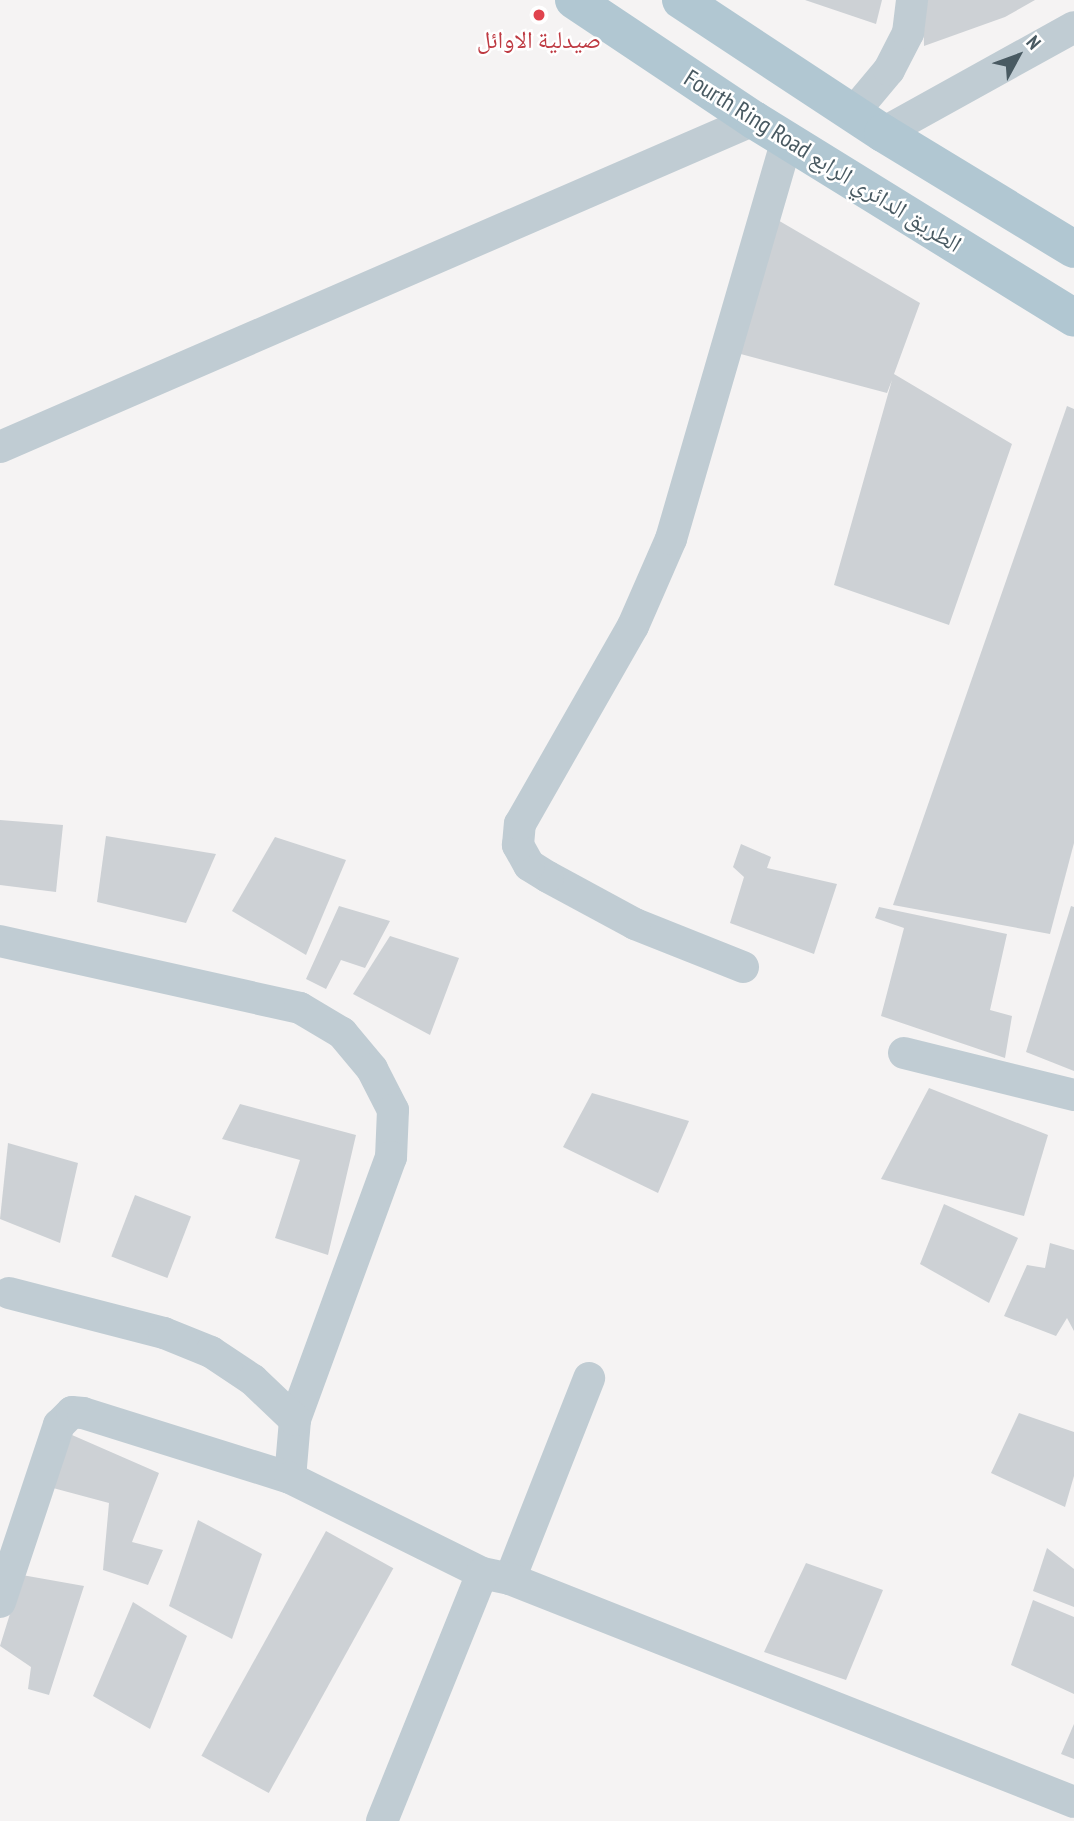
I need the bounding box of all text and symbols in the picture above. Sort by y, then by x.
marker: صيدلية الاوائل [531,7,547,23]
north arrow [983,21,1053,91]
place label: صيدلية الاوائل [477,26,601,54]
text: N [1021,30,1046,54]
street label: Fourth Ring Road الطريق الدائري الرابع [679,64,967,258]

